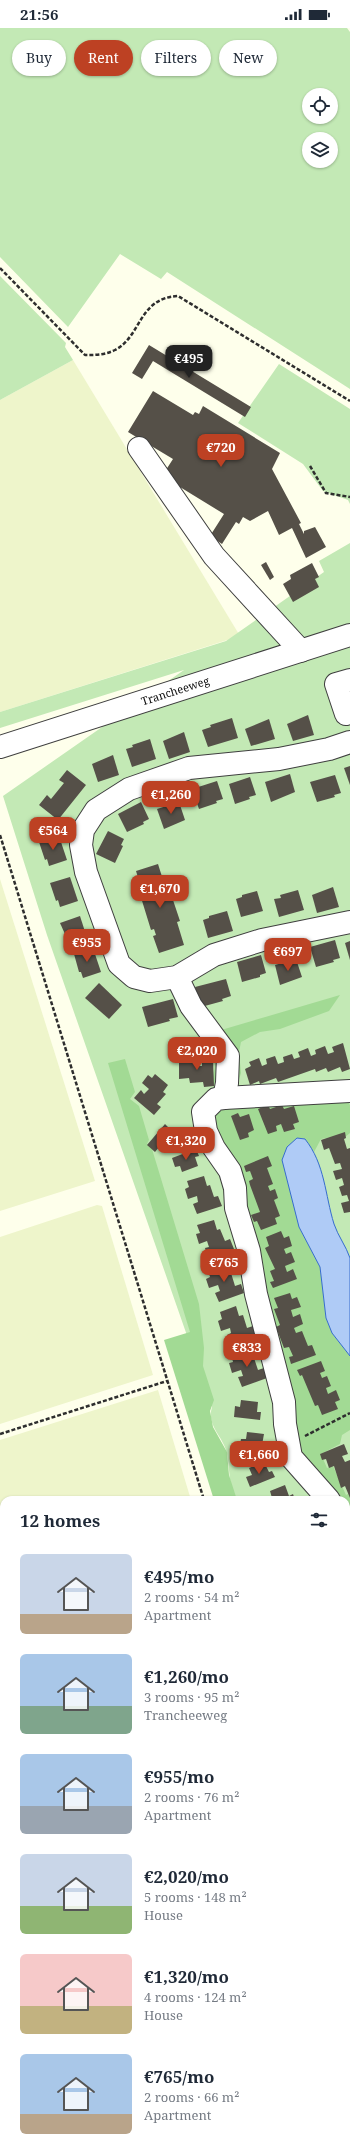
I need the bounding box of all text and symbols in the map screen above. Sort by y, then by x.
text: 21:56 [20,4,58,24]
chip: Buy [12,40,66,76]
chip: Rent [74,40,133,76]
chip: Filters [141,40,211,76]
chip: New [219,40,277,76]
map controls [302,88,338,168]
button: locate [302,88,338,124]
button: layers [302,132,338,168]
pin: €495 [165,345,213,379]
text: €495 [174,349,204,367]
pin: €720 [197,434,245,468]
text: €720 [206,438,236,456]
street label: Trancheeweg [139,673,211,708]
pin: €1,260 [138,781,204,815]
text: €1,260 [151,785,191,803]
pin: €564 [29,817,77,851]
text: €564 [38,821,68,839]
pin: €1,670 [127,875,193,909]
text: €1,670 [140,879,180,897]
pin: €955 [63,929,111,963]
text: €955 [72,933,102,951]
pin: €697 [264,938,312,972]
text: €697 [273,942,303,960]
pin: €2,020 [164,1037,230,1071]
text: €2,020 [177,1041,217,1059]
pin: €1,320 [153,1127,219,1161]
text: €1,320 [166,1131,206,1149]
pin: €765 [200,1249,248,1283]
text: €765 [209,1253,239,1271]
pin: €833 [223,1334,271,1368]
text: €833 [232,1338,262,1356]
pin: €1,660 [226,1441,292,1475]
text: €1,660 [239,1445,279,1463]
text: 12 homes [20,1509,100,1532]
icon: filters [308,1509,330,1531]
text: €495/mo [144,1565,214,1588]
icon: home [52,1570,100,1618]
text: 2 rooms · 54 m² [144,1588,239,1606]
text: Apartment [144,1606,211,1624]
text: €1,260/mo [144,1665,229,1688]
icon: home [52,1670,100,1718]
text: 3 rooms · 95 m² [144,1688,239,1706]
text: Trancheeweg [144,1706,227,1724]
text: €955/mo [144,1765,214,1788]
icon: home [52,1770,100,1818]
text: 2 rooms · 76 m² [144,1788,239,1806]
text: Apartment [144,1806,211,1824]
text: €2,020/mo [144,1865,229,1888]
icon: home [52,1870,100,1918]
text: 5 rooms · 148 m² [144,1888,247,1906]
text: House [144,1906,183,1924]
text: €1,320/mo [144,1965,229,1988]
icon: home [52,1970,100,2018]
text: 4 rooms · 124 m² [144,1988,247,2006]
text: House [144,2006,183,2024]
text: €765/mo [144,2065,214,2088]
icon: home [52,2070,100,2118]
text: 2 rooms · 66 m² [144,2088,239,2106]
text: Apartment [144,2106,211,2124]

